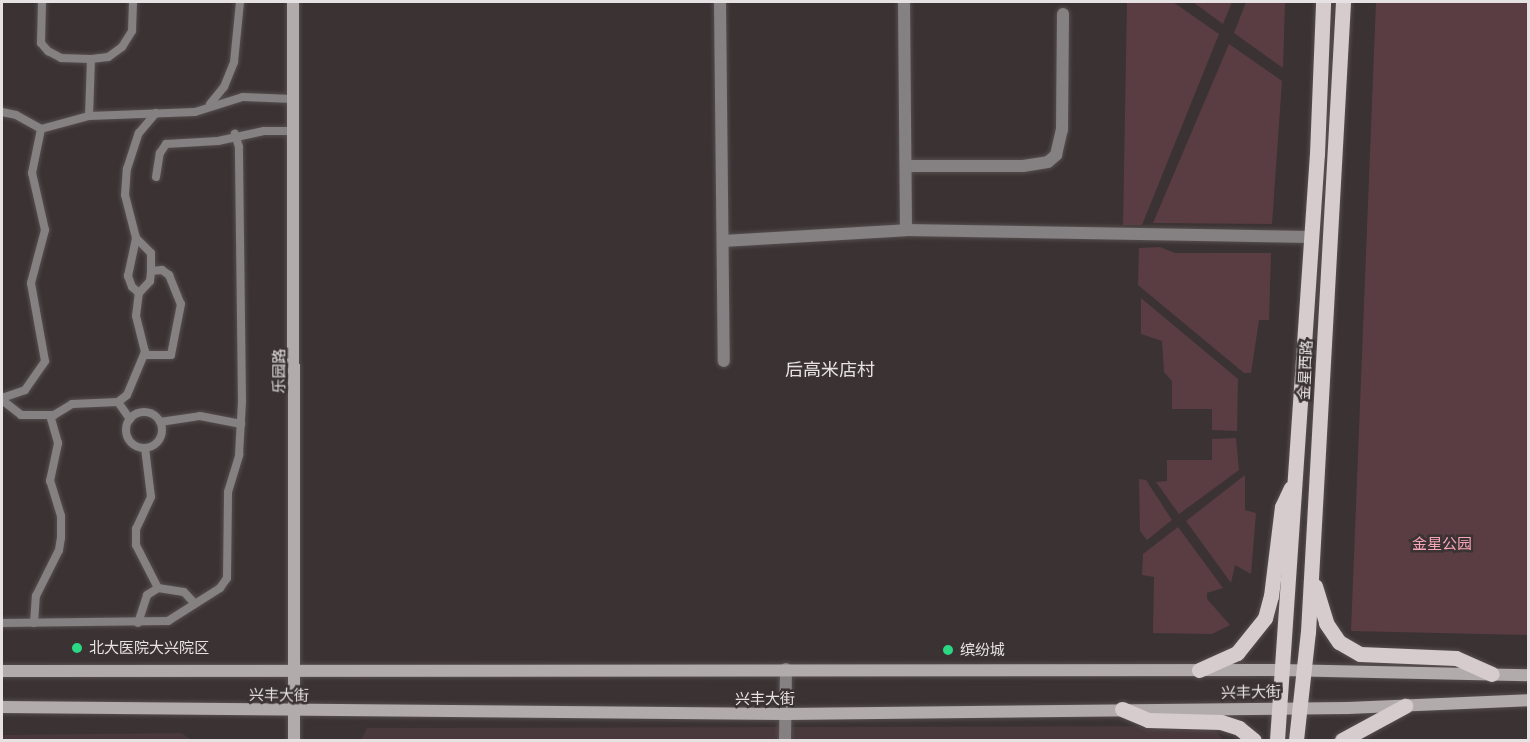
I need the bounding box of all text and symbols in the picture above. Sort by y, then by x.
street label: 金星西路 [1294,340,1316,400]
street label: 乐园路 [270,349,288,393]
district label: 后高米店村 [785,358,875,380]
park label: 金星公园 [1412,535,1472,553]
place label: 北大医院大兴院区 [89,639,209,657]
marker: 北大医院大兴院区 [70,641,84,655]
place label: 缤纷城 [960,641,1005,659]
marker: 缤纷城 [941,643,955,657]
street label: 兴丰大街 [1221,682,1281,702]
street label: 兴丰大街 [249,685,309,705]
street label: 兴丰大街 [735,690,795,708]

